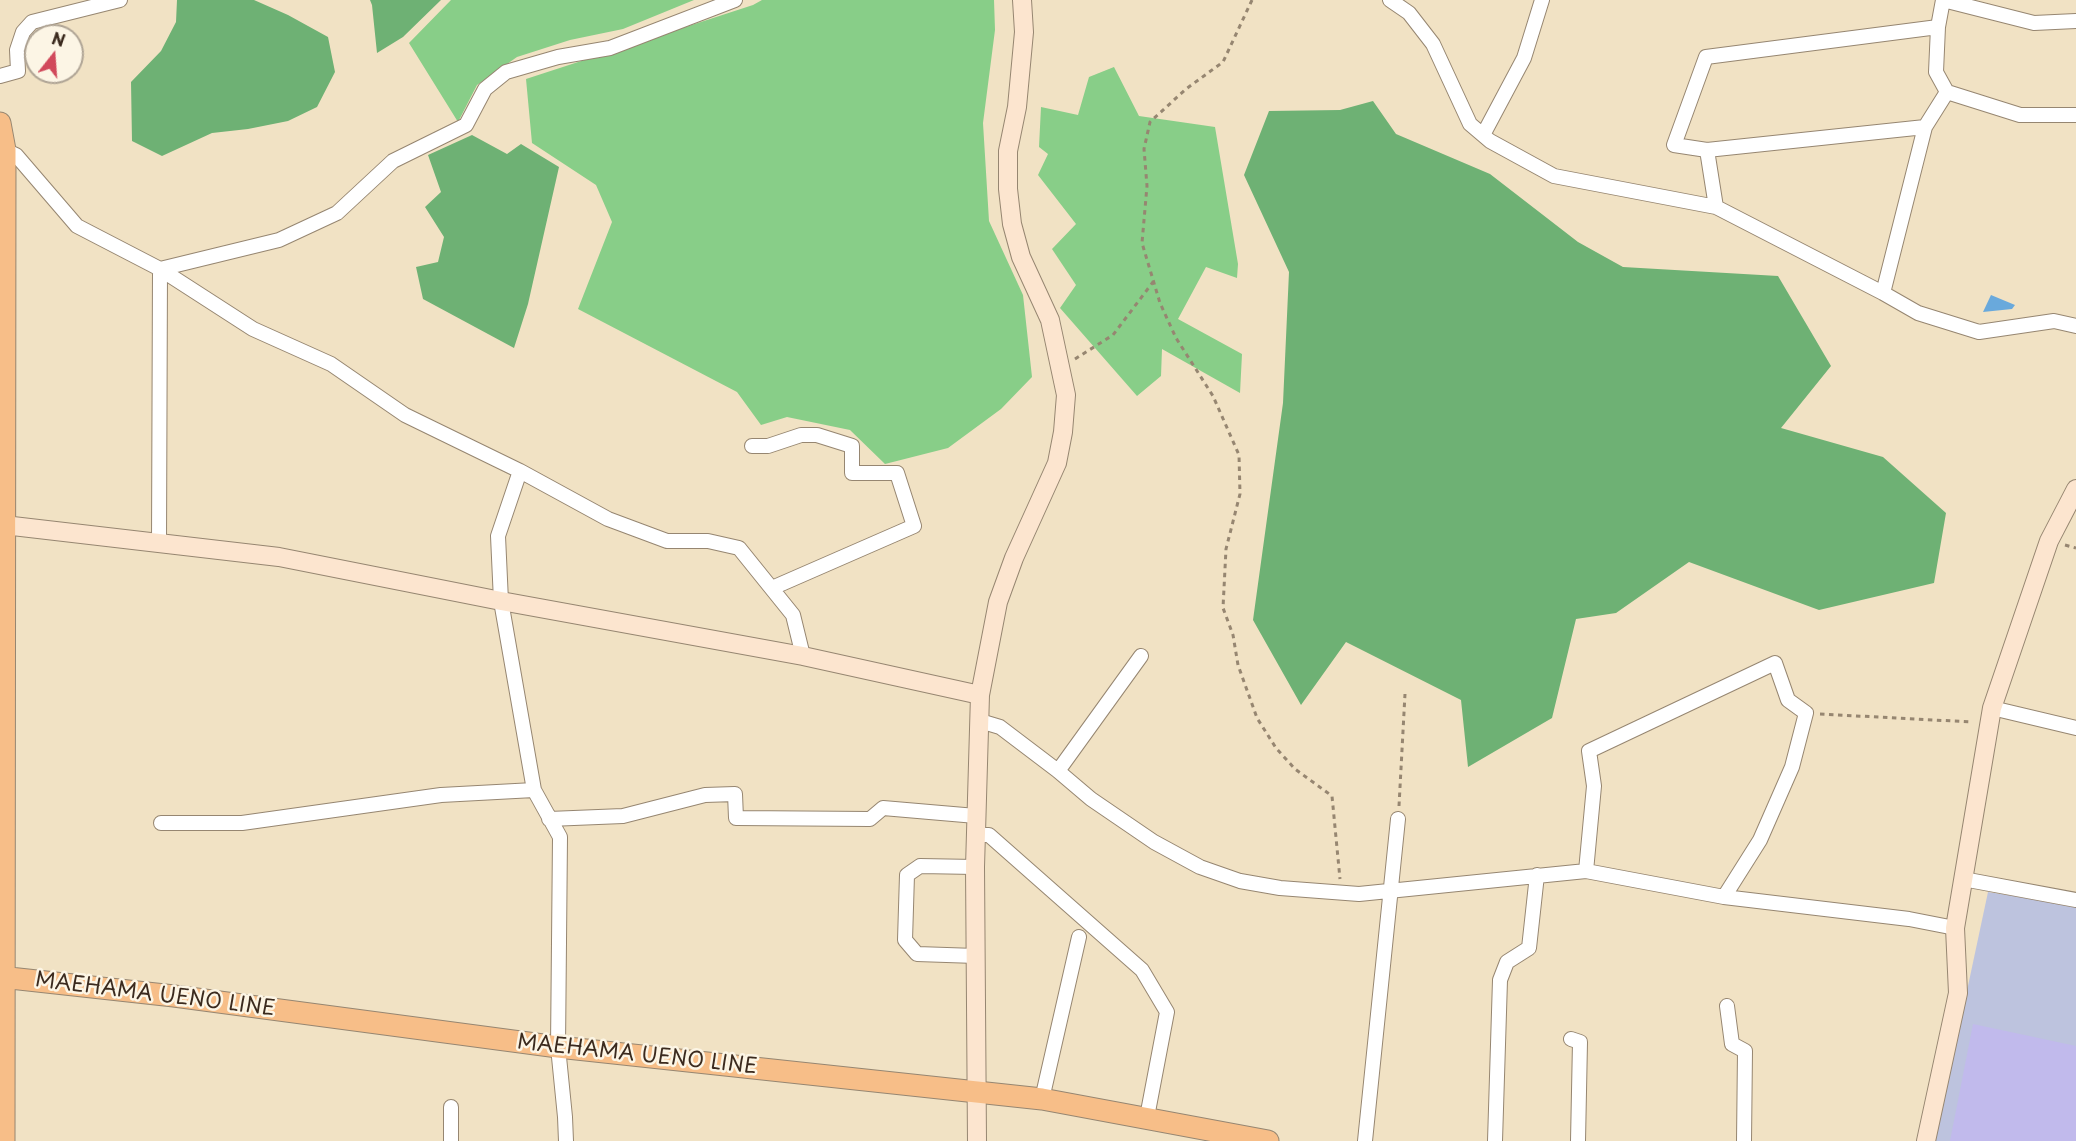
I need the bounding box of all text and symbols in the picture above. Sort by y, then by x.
north arrow [24,24,84,84]
text: N [49,25,68,52]
street label: MAEHAMA UENO LINE [34,968,276,1022]
street label: MAEHAMA UENO LINE [516,1030,758,1080]

